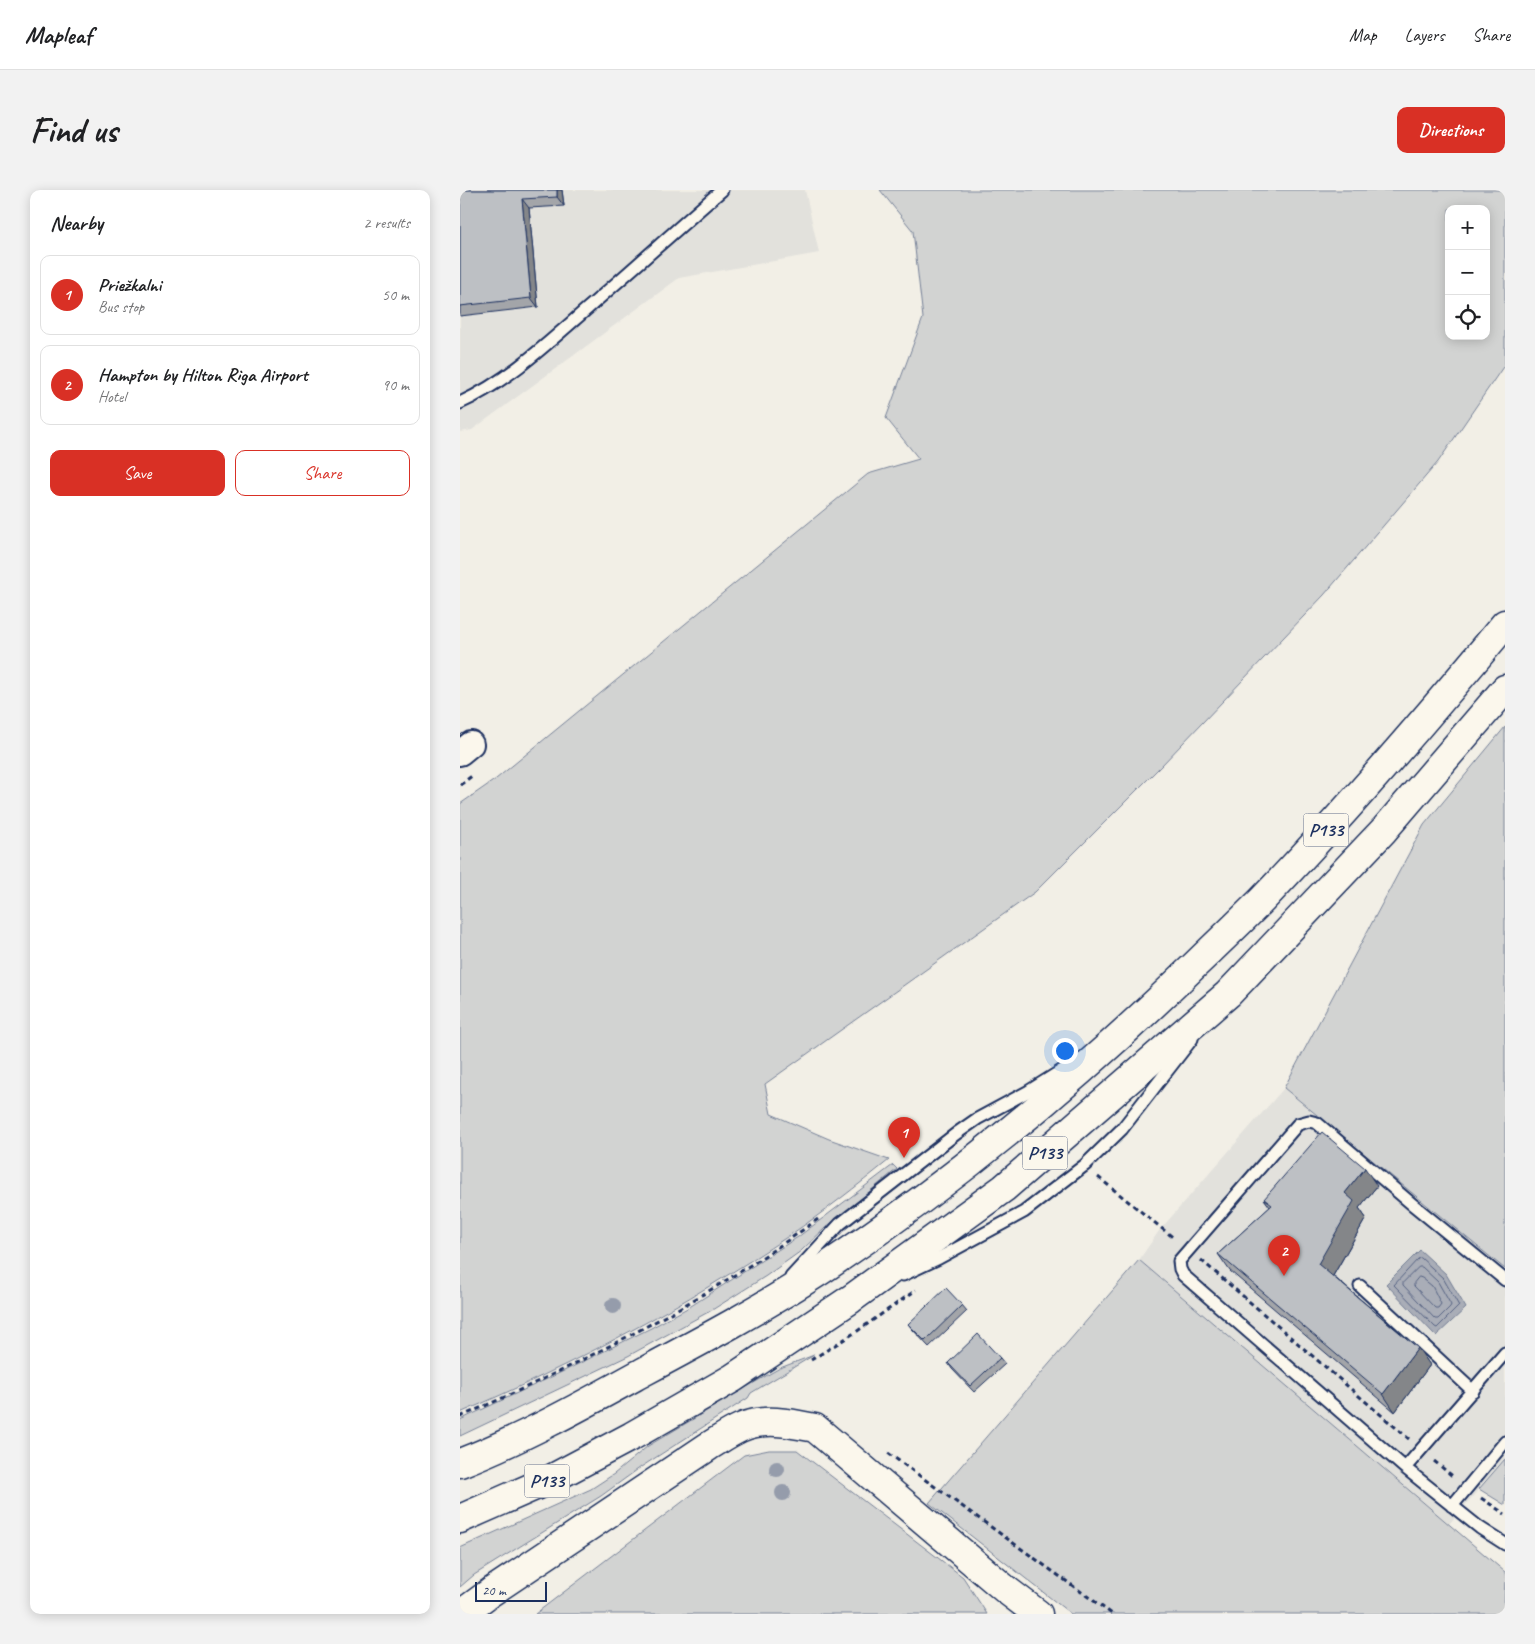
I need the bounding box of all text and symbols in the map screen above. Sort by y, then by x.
text: Mapleaf [25,20,92,50]
text: Map [1349,24,1377,46]
text: Layers [1405,24,1444,46]
text: Share [1472,24,1510,46]
button: Directions [1397,107,1505,153]
text: Find us [30,108,117,153]
map controls [1445,205,1490,340]
button: + [1445,205,1490,250]
text: Nearby [50,210,103,236]
text: 2 results [363,213,410,233]
button: − [1445,250,1490,295]
text: Priežkalni [98,273,161,297]
text: 1 [63,285,71,305]
text: 50 m [382,285,409,305]
button: locate [1445,295,1490,340]
text: Bus stop [98,297,144,317]
text: Hampton by Hilton Riga Airport [98,363,308,387]
text: 2 [63,375,71,395]
text: 90 m [382,375,409,395]
text: Hotel [98,387,126,407]
button: Save [50,450,225,496]
button: Share [235,450,410,496]
road number: P133 [1304,814,1348,846]
your location [1052,1038,1078,1064]
pin: 1 [888,1117,920,1158]
road number: P133 [1022,1136,1068,1170]
pin: 2 [1268,1235,1300,1276]
road number: P133 [524,1464,570,1498]
scale bar [475,1579,548,1602]
text: 20 m [482,1582,506,1599]

